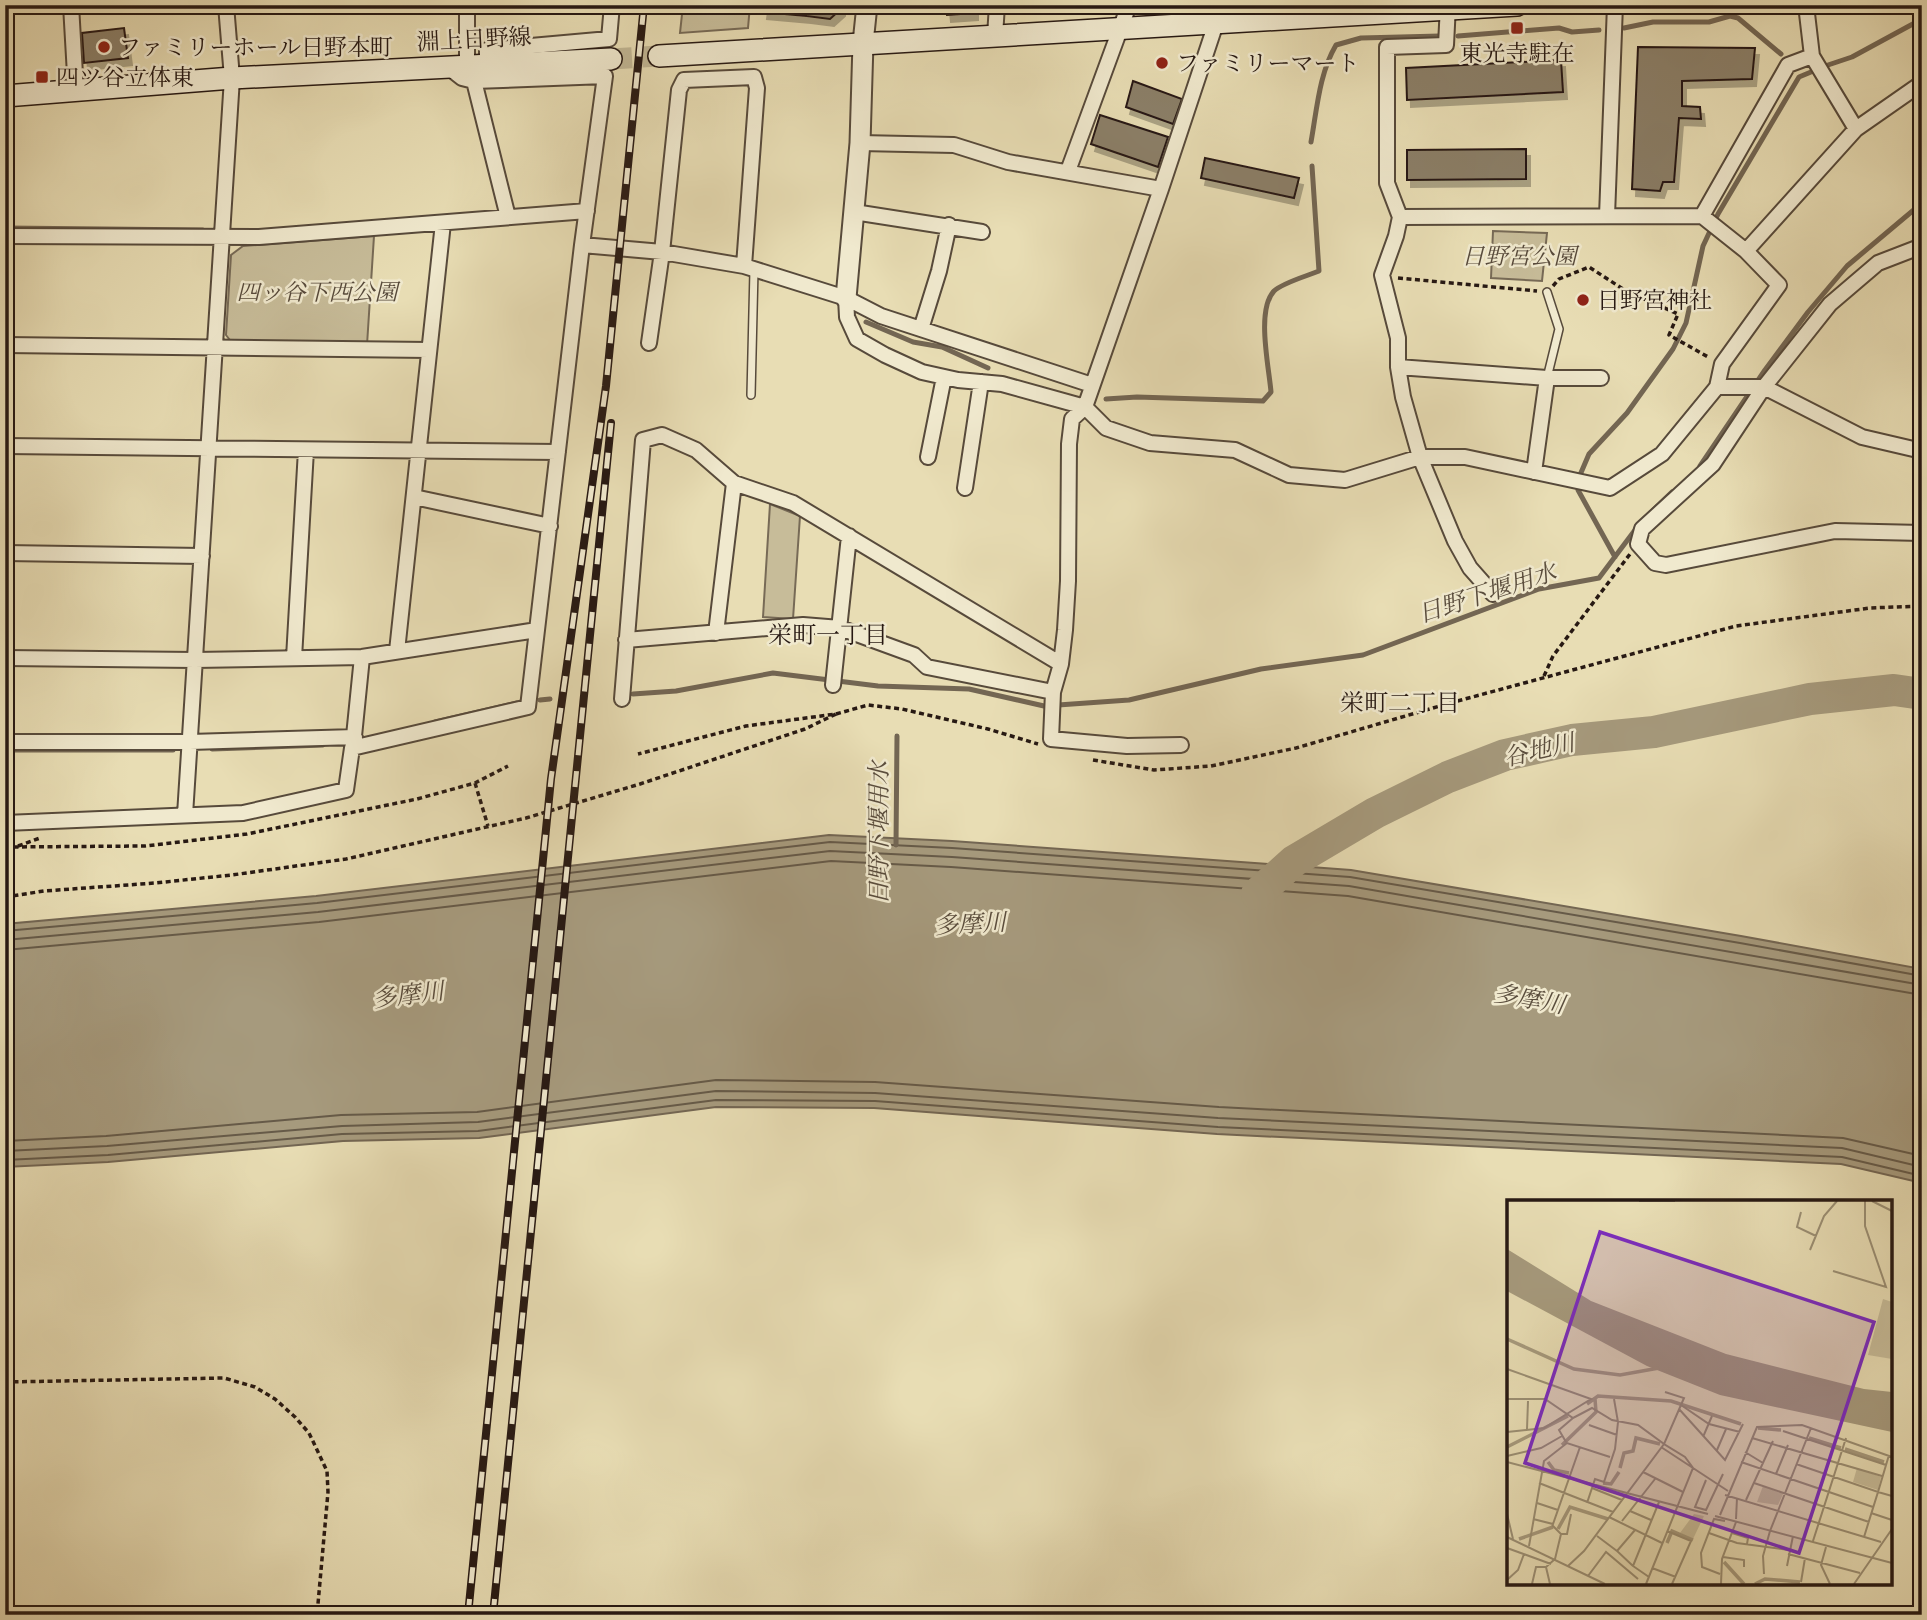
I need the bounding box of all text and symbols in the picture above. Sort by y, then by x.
marker: 東光寺駐在 [1509,20,1525,36]
street label: 淵上日野線 [416,21,532,58]
place label: ファミリーホール日野本町 [118,32,393,63]
place label: 東光寺駐在 [1460,38,1575,69]
marker: ファミリーホール日野本町 [96,39,112,55]
place label: ファミリーマート [1176,48,1360,79]
marker: ファミリーマート [1154,55,1170,71]
place label: 四ツ谷立体東 [56,62,194,93]
marker: 四ツ谷立体東 [34,69,50,85]
park label: 日野宮公園 [1462,241,1581,272]
park label: 四ッ谷下西公園 [237,277,402,308]
place label: 日野宮神社 [1597,285,1712,316]
marker: 日野宮神社 [1575,292,1591,308]
water label: 日野下堰用水 [1414,555,1563,631]
district label: 栄町一丁目 [768,619,888,652]
district label: 栄町二丁目 [1340,687,1460,720]
water label: 谷地川 [1500,726,1581,775]
water label: 日野下堰用水 [863,759,896,905]
water label: 多摩川 [933,906,1010,943]
water label: 多摩川 [370,974,449,1016]
water label: 多摩川 [1491,977,1570,1023]
inset map [1507,1200,1892,1585]

